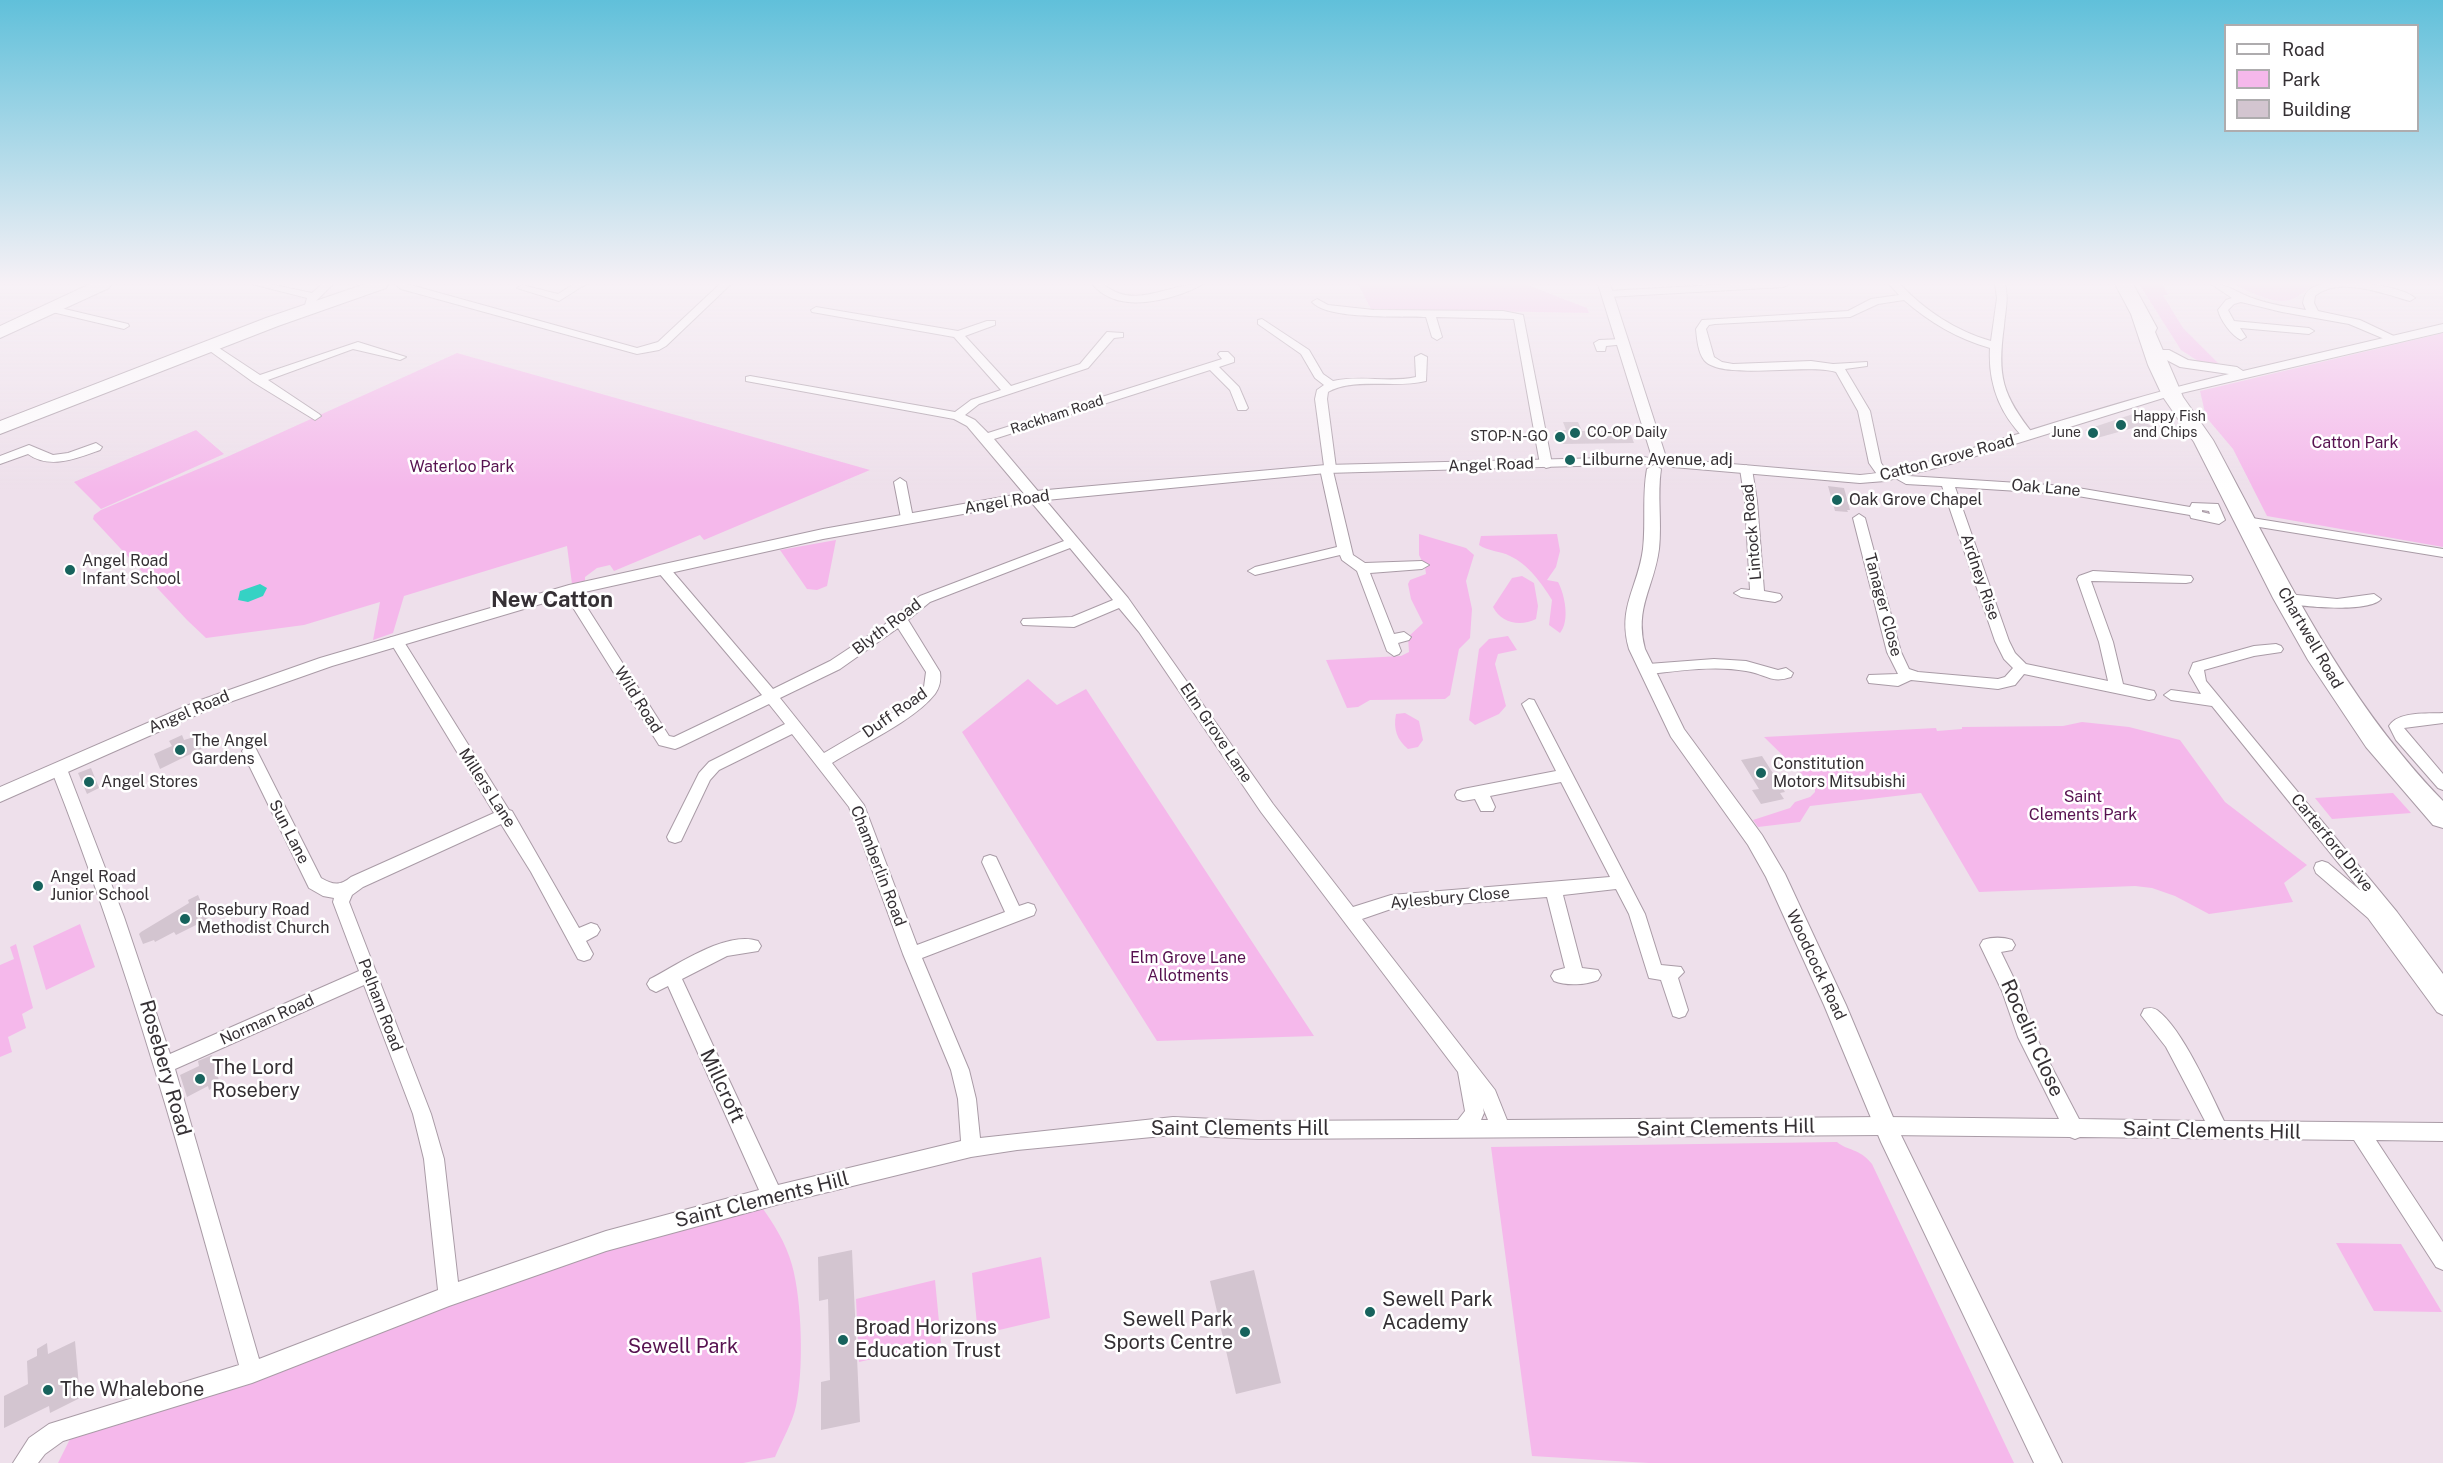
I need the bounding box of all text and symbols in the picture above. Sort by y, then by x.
legend [2224,24,2419,132]
text: Road [2282,39,2325,60]
text: Park [2282,69,2320,90]
text: Building [2282,99,2351,120]
street label: Rackham Road [1008,392,1106,438]
place label: Happy Fish and Chips [2133,409,2206,442]
marker: Happy Fish and Chips [2114,418,2128,432]
place label: CO-OP Daily [1587,425,1667,441]
place label: June [2051,425,2081,441]
marker: CO-OP Daily [1568,426,1582,440]
marker: June [2086,426,2100,440]
place label: STOP-N-GO [1470,429,1548,445]
marker: STOP-N-GO [1553,430,1567,444]
street label: Catton Grove Road [1878,431,2016,485]
park label: Catton Park [2311,433,2399,453]
place label: Lilburne Avenue, adj [1582,450,1733,470]
marker: Lilburne Avenue, adj [1563,453,1577,467]
street label: Angel Road [1448,454,1534,476]
park label: Waterloo Park [410,457,514,477]
street label: Oak Lane [2011,475,2081,501]
street label: Lintock Road [1738,483,1766,581]
street label: Angel Road [963,486,1051,518]
place label: Oak Grove Chapel [1849,490,1982,510]
marker: Oak Grove Chapel [1830,493,1844,507]
street label: Ardney Rise [1956,532,2004,622]
place label: Angel Road Infant School [82,551,181,589]
street label: Tanager Close [1860,551,1906,659]
marker: Angel Road Infant School [63,563,77,577]
street label: Chartwell Road [2273,584,2347,692]
district label: New Catton [491,587,613,613]
street label: Blyth Road [849,595,925,659]
street label: Wild Road [610,663,666,737]
street label: Elm Grove Lane [1176,680,1256,786]
street label: Duff Road [859,684,931,742]
street label: Angel Road [146,686,232,738]
place label: The Angel Gardens [192,731,268,769]
marker: The Angel Gardens [173,743,187,757]
street label: Millers Lane [454,745,520,831]
place label: Constitution Motors Mitsubishi [1773,754,1906,792]
marker: Constitution Motors Mitsubishi [1754,766,1768,780]
place label: Angel Stores [101,772,198,792]
marker: Angel Stores [82,775,96,789]
park label: Saint Clements Park [2029,787,2137,825]
street label: Carterford Drive [2287,790,2377,896]
street label: Sun Lane [265,797,313,867]
street label: Chamberlin Road [846,803,910,929]
place label: Angel Road Junior School [50,867,149,905]
marker: Angel Road Junior School [31,879,45,893]
street label: Aylesbury Close [1389,883,1511,913]
place label: Rosebury Road Methodist Church [197,900,329,938]
street label: Woodcock Road [1782,907,1850,1023]
marker: Rosebury Road Methodist Church [178,912,192,926]
park label: Elm Grove Lane Allotments [1130,948,1246,986]
street label: Pelham Road [354,956,406,1054]
street label: Rocelin Close [1995,976,2069,1100]
street label: Norman Road [217,991,317,1049]
street label: Rosebery Road [134,997,196,1139]
street label: Millcroft [695,1045,749,1127]
place label: The Lord Rosebery [212,1056,300,1103]
marker: The Lord Rosebery [193,1072,207,1086]
street label: Saint Clements Hill [1637,1114,1815,1142]
street label: Saint Clements Hill [1151,1117,1329,1141]
street label: Saint Clements Hill [2123,1117,2301,1145]
street label: Saint Clements Hill [672,1167,852,1233]
place label: Sewell Park Academy [1382,1288,1493,1335]
marker: Sewell Park Academy [1363,1305,1377,1319]
place label: Sewell Park Sports Centre [1103,1308,1233,1355]
place label: Broad Horizons Education Trust [855,1316,1001,1363]
marker: Sewell Park Sports Centre [1238,1325,1252,1339]
marker: Broad Horizons Education Trust [836,1333,850,1347]
park label: Sewell Park [628,1335,738,1359]
place label: The Whalebone [60,1378,204,1402]
marker: The Whalebone [41,1383,55,1397]

